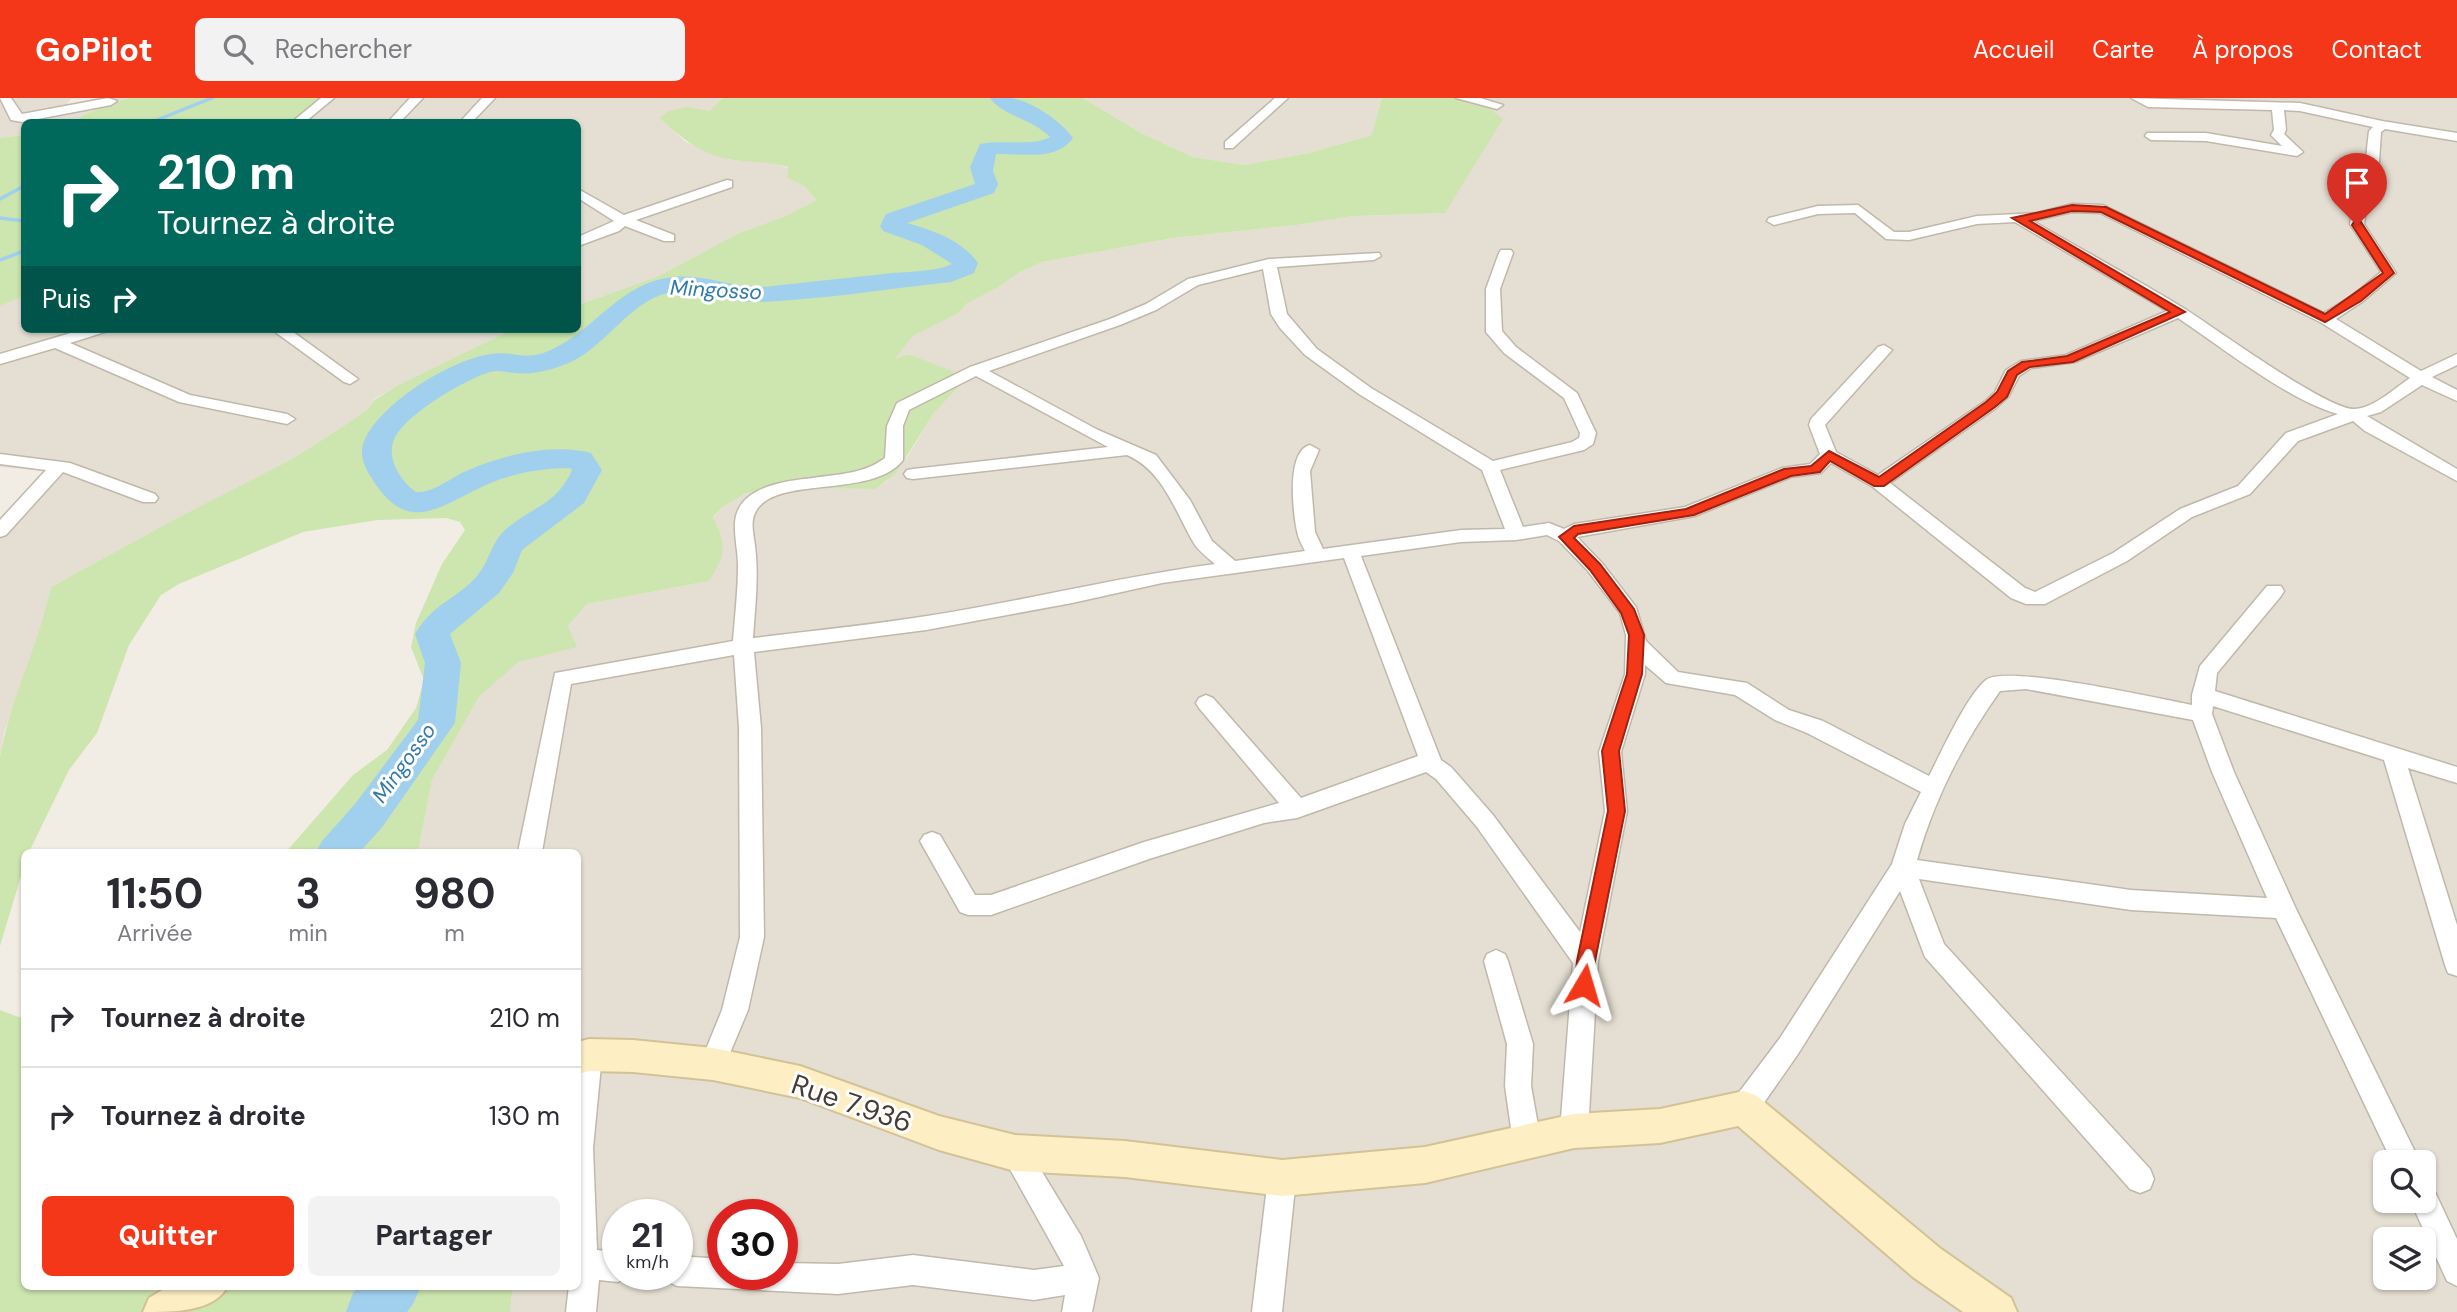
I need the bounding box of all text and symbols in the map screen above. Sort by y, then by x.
search box [195,18,685,81]
text: GoPilot [35,28,153,71]
icon: search [219,30,257,68]
text: Rechercher [275,32,412,66]
text: Accueil [1973,34,2054,65]
text: Carte [2092,34,2154,65]
text: À propos [2192,34,2294,65]
text: Contact [2332,34,2422,65]
text: 210 m [157,140,295,204]
icon: right [42,147,133,238]
pin [2327,153,2387,225]
icon: arrive [2338,164,2376,202]
text: Tournez à droite [157,202,395,244]
water label: Mingosso [669,274,763,306]
icon: right [105,280,143,318]
text: Puis [42,282,91,316]
water label: Mingosso [366,718,442,808]
text: 11:50 [106,866,203,921]
text: 3 [296,866,321,921]
text: 980 [413,866,496,921]
text: Arrivée [117,918,193,948]
text: min [289,918,328,948]
text: m [444,918,465,948]
position arrow [1547,948,1621,1022]
icon: right [42,999,80,1037]
text: Tournez à droite [101,1001,306,1035]
text: 210 m [489,1001,560,1035]
street label: Rue 7.936 [787,1066,917,1141]
icon: right [42,1097,80,1135]
text: Tournez à droite [101,1099,306,1133]
text: 130 m [489,1099,560,1133]
map controls [2373,1150,2436,1290]
button: search [2373,1150,2436,1213]
button: Quitter [42,1196,294,1276]
button: Partager [308,1196,560,1276]
speed limit sign: 30 [707,1199,798,1290]
text: 21 [631,1212,664,1258]
button: layers [2373,1227,2436,1290]
text: km/h [626,1250,669,1274]

